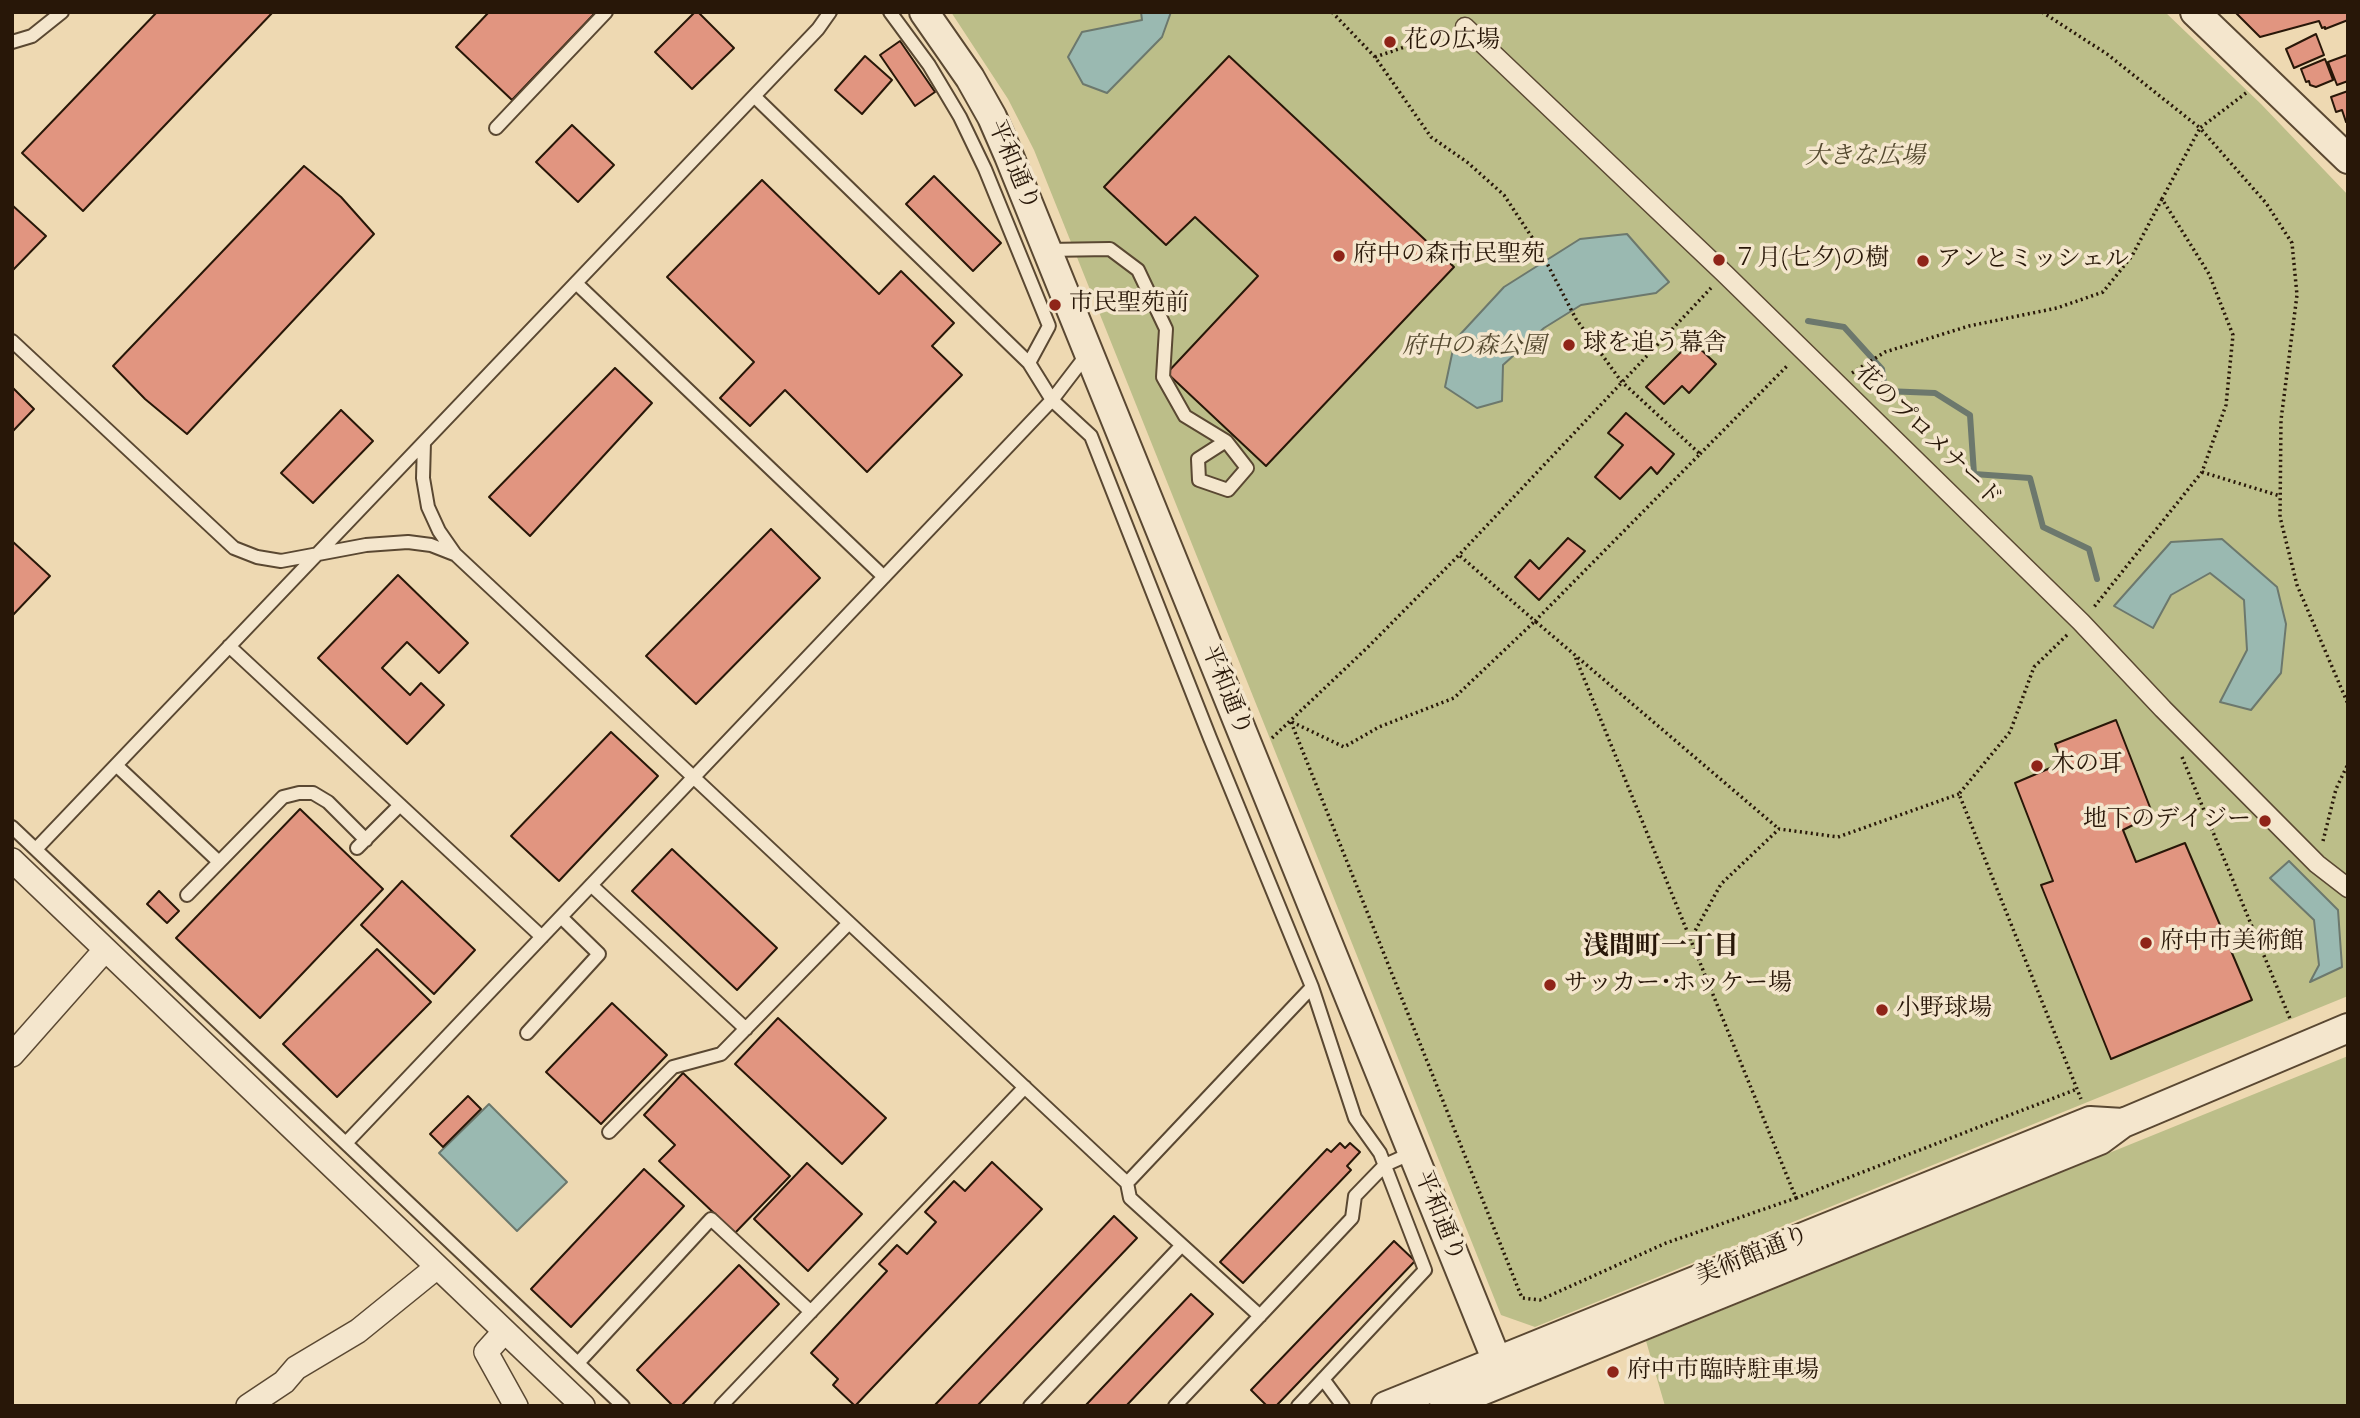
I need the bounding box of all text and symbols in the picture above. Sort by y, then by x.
place label: 花の広場 [1404,28,1500,56]
marker: 花の広場 [1382,34,1398,50]
street label: 平和通り [980,116,1044,216]
park label: 大きな広場 [1805,144,1925,172]
place label: 府中の森市民聖苑 [1353,242,1545,270]
place label: ７月(七夕)の樹 [1733,246,1889,274]
place label: アンとミッシェル [1937,247,2129,275]
marker: 府中の森市民聖苑 [1331,248,1347,264]
marker: ７月(七夕)の樹 [1711,252,1727,268]
marker: アンとミッシェル [1915,253,1931,269]
place label: 市民聖苑前 [1069,291,1189,319]
marker: 市民聖苑前 [1047,297,1063,313]
place label: 球を追う幕舎 [1583,331,1727,359]
park label: 府中の森公園 [1402,334,1546,362]
marker: 球を追う幕舎 [1561,337,1577,353]
street label: 花のプロメナード [1848,360,2006,514]
street label: 平和通り [1194,641,1256,741]
place label: 木の耳 [2051,752,2123,780]
marker: 木の耳 [2029,758,2045,774]
place label: 地下のデイジー [2083,807,2251,835]
marker: 地下のデイジー [2257,813,2273,829]
place label: 府中市美術館 [2160,929,2304,957]
district label: 浅間町一丁目 [1583,933,1739,965]
marker: 府中市美術館 [2138,935,2154,951]
place label: サッカー･ホッケー場 [1564,971,1792,999]
marker: サッカー･ホッケー場 [1542,977,1558,993]
place label: 小野球場 [1896,996,1992,1024]
marker: 小野球場 [1874,1002,1890,1018]
street label: 平和通り [1407,1167,1469,1267]
street label: 美術館通り [1692,1221,1814,1293]
place label: 府中市臨時駐車場 [1627,1358,1819,1386]
marker: 府中市臨時駐車場 [1605,1364,1621,1380]

